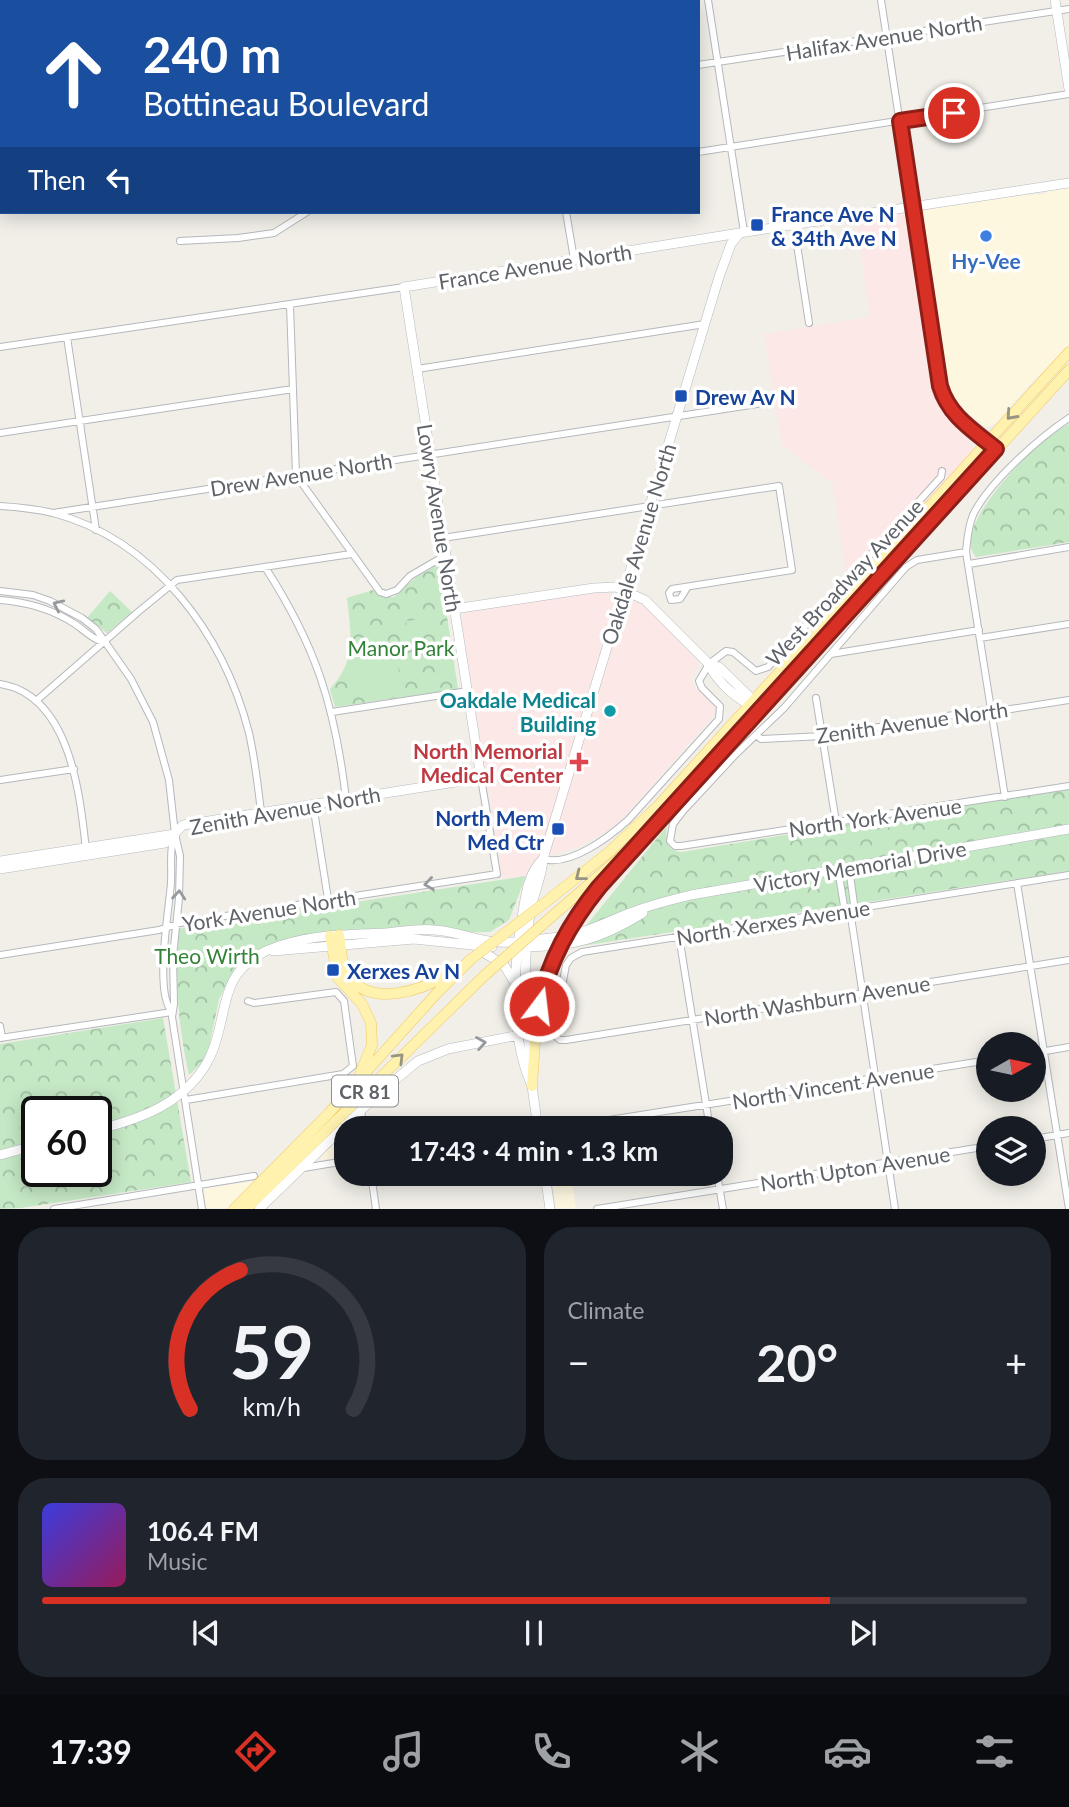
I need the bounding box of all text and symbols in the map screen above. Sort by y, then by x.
street label: Halifax Avenue North [784,9,984,65]
text: 240 m [143,25,281,83]
icon: ahead [28,28,119,119]
pin [924,83,984,143]
text: Bottineau Boulevard [143,84,429,123]
icon: arrive [935,94,973,132]
icon: left [100,161,138,199]
text: Then [28,164,86,196]
place label: France Ave N & 34th Ave N [771,201,897,250]
marker: France Ave N & 34th Ave N [749,217,765,233]
marker: Hy-Vee [978,228,994,244]
street label: France Avenue North [436,238,634,294]
place label: Hy-Vee [951,248,1021,273]
place label: Drew Av N [695,384,796,409]
marker: Drew Av N [673,388,689,404]
one-way arrow [1007,407,1020,420]
street label: Lowry Avenue North [413,422,467,614]
street label: Oakdale Avenue North [595,440,681,648]
street label: Drew Avenue North [208,447,394,501]
street label: West Broadway Avenue [760,493,928,671]
one-way arrow [53,599,65,613]
park label: Manor Park [348,635,455,660]
place label: Oakdale Medical Building [440,687,596,736]
street label: Zenith Avenue North [815,696,1009,748]
marker: Oakdale Medical Building [602,703,618,719]
place label: North Memorial Medical Center [413,738,563,787]
marker: North Memorial Medical Center [569,752,589,772]
street label: Zenith Avenue North [188,781,382,839]
street label: North York Avenue [787,792,963,842]
place label: North Mem Med Ctr [435,805,544,854]
marker: North Mem Med Ctr [550,821,566,837]
street label: Victory Memorial Drive [752,835,968,897]
one-way arrow [575,867,588,880]
one-way arrow [423,876,435,891]
street label: York Avenue North [181,884,357,936]
one-way arrow [171,889,186,900]
street label: North Xerxes Avenue [674,894,872,950]
park label: Theo Wirth [154,943,260,968]
place label: Xerxes Av N [347,958,460,983]
marker: Xerxes Av N [325,962,341,978]
position arrow [502,969,576,1043]
street label: North Washburn Avenue [702,970,932,1030]
north arrow [976,1032,1046,1102]
map controls [976,1032,1046,1186]
one-way arrow [475,1036,487,1051]
one-way arrow [391,1053,404,1066]
street label: North Vincent Avenue [730,1057,936,1113]
road number: CR 81 [332,1076,398,1106]
speed limit sign: 60 [21,1096,112,1187]
button: layers [976,1116,1046,1186]
text: 17:43 · 4 min · 1.3 km [409,1135,658,1167]
street label: North Upton Avenue [758,1141,952,1195]
text: Climate [568,1296,644,1324]
text: 59 [230,1308,314,1396]
text: 20° [756,1331,838,1393]
text: − [568,1339,590,1385]
text: + [1005,1339,1027,1385]
text: km/h [242,1391,301,1421]
text: 106.4 FM [147,1515,259,1547]
text: Music [147,1547,207,1575]
icon: previous [187,1614,225,1652]
icon: pause [515,1614,553,1652]
icon: next [844,1614,882,1652]
icon: directions [231,1727,280,1776]
icon: music [379,1727,428,1776]
icon: phone [527,1727,576,1776]
icon: climate [675,1727,724,1776]
icon: car [823,1727,872,1776]
icon: filters [970,1727,1019,1776]
text: 17:39 [49,1732,132,1771]

